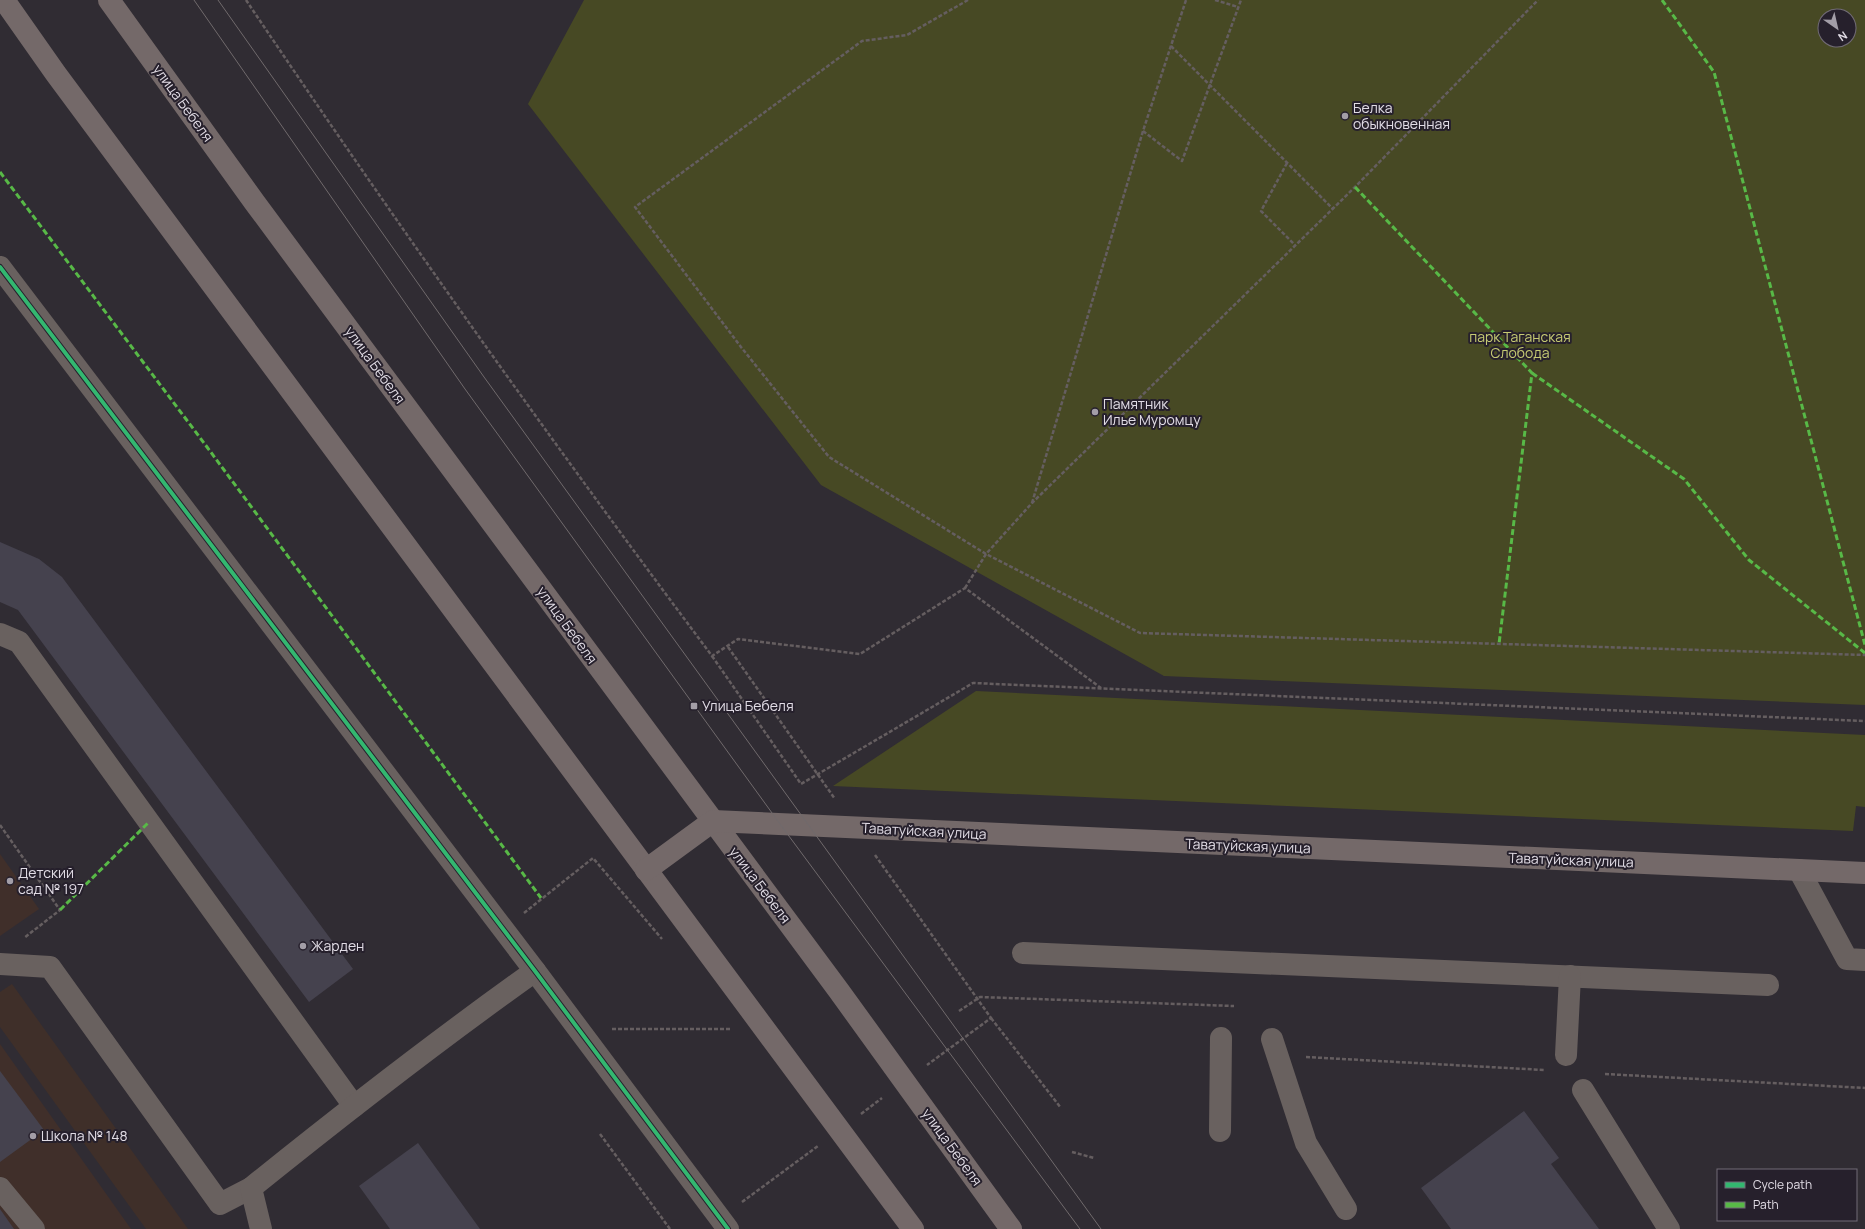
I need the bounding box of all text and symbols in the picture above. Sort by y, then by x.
north arrow [1817,8,1857,48]
text: N [1835,28,1850,45]
street label: улица Бебеля [149,60,218,145]
place label: Белка обыкновенная [1353,98,1450,133]
marker: Белка обыкновенная [1340,111,1350,121]
street label: улица Бебеля [341,322,410,407]
park label: парк Таганская Слобода [1469,327,1571,362]
place label: Памятник Илье Муромцу [1103,394,1201,429]
marker: Памятник Илье Муромцу [1090,407,1100,417]
street label: улица Бебеля [533,582,602,667]
place label: Улица Бебеля [702,696,794,715]
marker: Улица Бебеля [689,701,699,711]
street label: Таватуйская улица [861,818,987,843]
street label: Таватуйская улица [1185,834,1311,857]
street label: улица Бебеля [725,843,795,927]
street label: Таватуйская улица [1508,848,1634,871]
place label: Детский сад № 197 [18,863,84,898]
marker: Детский сад № 197 [5,876,15,886]
place label: Жарден [311,936,364,955]
marker: Жарден [298,941,308,951]
street label: улица Бебеля [918,1104,987,1189]
place label: Школа № 148 [41,1126,128,1145]
marker: Школа № 148 [28,1131,38,1141]
legend [1717,1169,1857,1221]
text: Cycle path [1753,1176,1812,1193]
text: Path [1753,1196,1779,1213]

